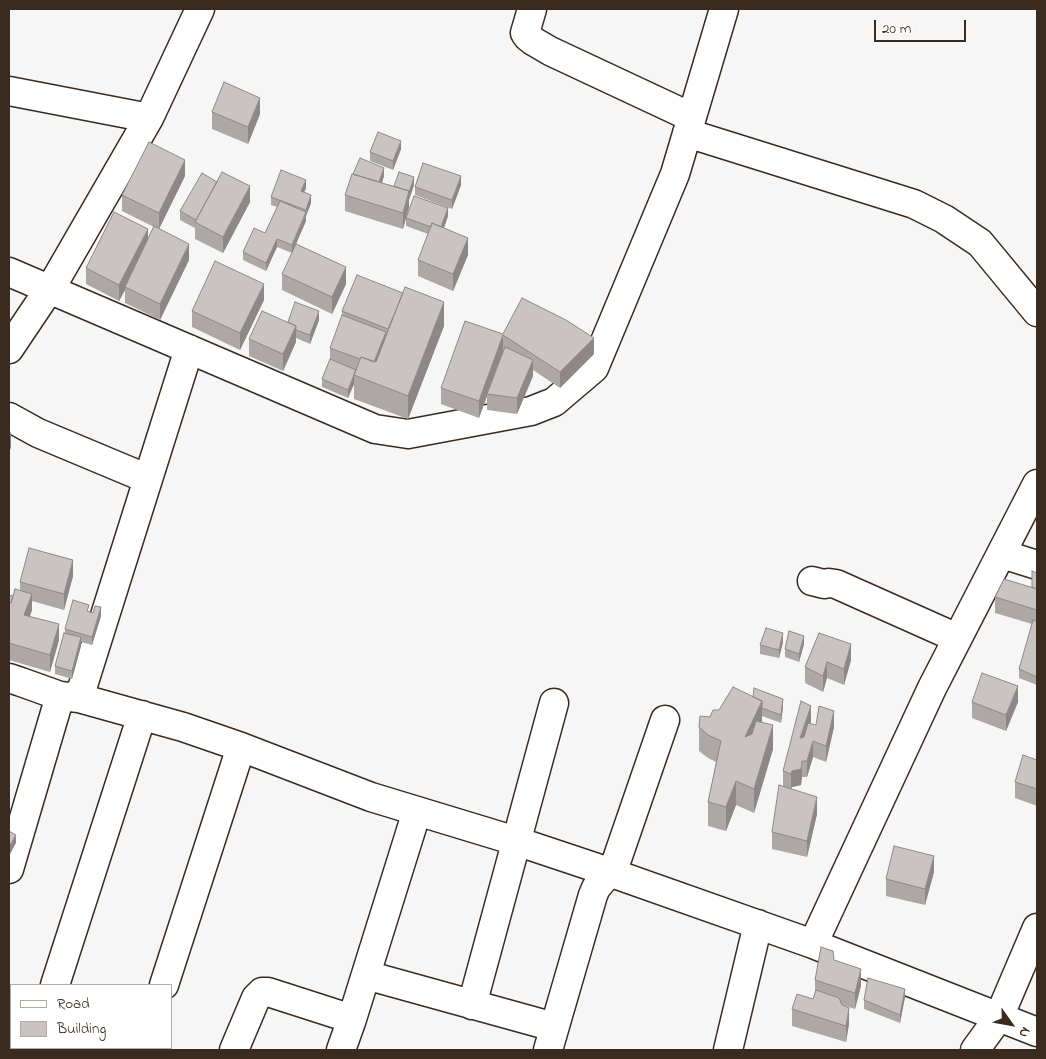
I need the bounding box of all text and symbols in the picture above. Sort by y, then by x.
scale bar [876,10,968,42]
text: 20 m [882,18,911,40]
legend [10,984,172,1049]
text: Road [57,993,90,1015]
north arrow [986,999,1036,1049]
text: Building [57,1018,106,1040]
text: N [1013,1023,1036,1042]

